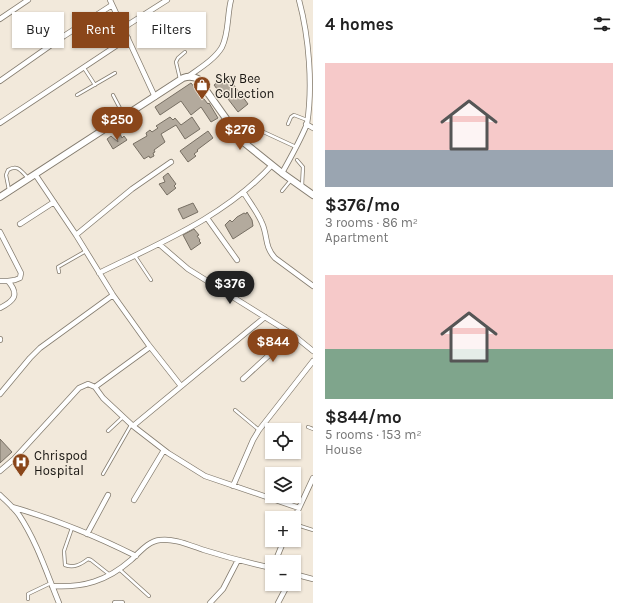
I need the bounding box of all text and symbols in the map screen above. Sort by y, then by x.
chip: Buy [12,12,64,48]
chip: Rent [72,12,129,48]
chip: Filters [137,12,206,48]
icon: filters [591,13,613,35]
text: 4 homes [325,14,394,34]
place label: Sky Bee Collection [215,71,274,101]
shop icon: Sky Bee Collection [192,75,212,100]
icon: home [433,89,505,161]
pin: $250 [93,107,141,141]
text: $250 [101,112,133,127]
pin: $276 [216,117,264,151]
text: $276 [224,122,256,137]
text: $376/mo [325,195,400,215]
text: 3 rooms · 86 m² [325,215,418,230]
text: Apartment [325,230,388,245]
pin: $376 [206,271,254,305]
text: $376 [214,276,246,291]
icon: home [433,301,505,373]
pin: $844 [249,329,297,363]
text: $844 [257,334,289,349]
text: $844/mo [325,407,402,427]
map controls [265,423,301,591]
button: locate [265,423,301,459]
text: 5 rooms · 153 m² [325,427,422,442]
text: House [325,442,362,457]
place label: Chrispod Hospital [34,448,88,478]
hospital icon: Chrispod Hospital [11,452,31,477]
button: layers [265,467,301,503]
button: + [265,511,301,547]
button: − [265,555,301,591]

